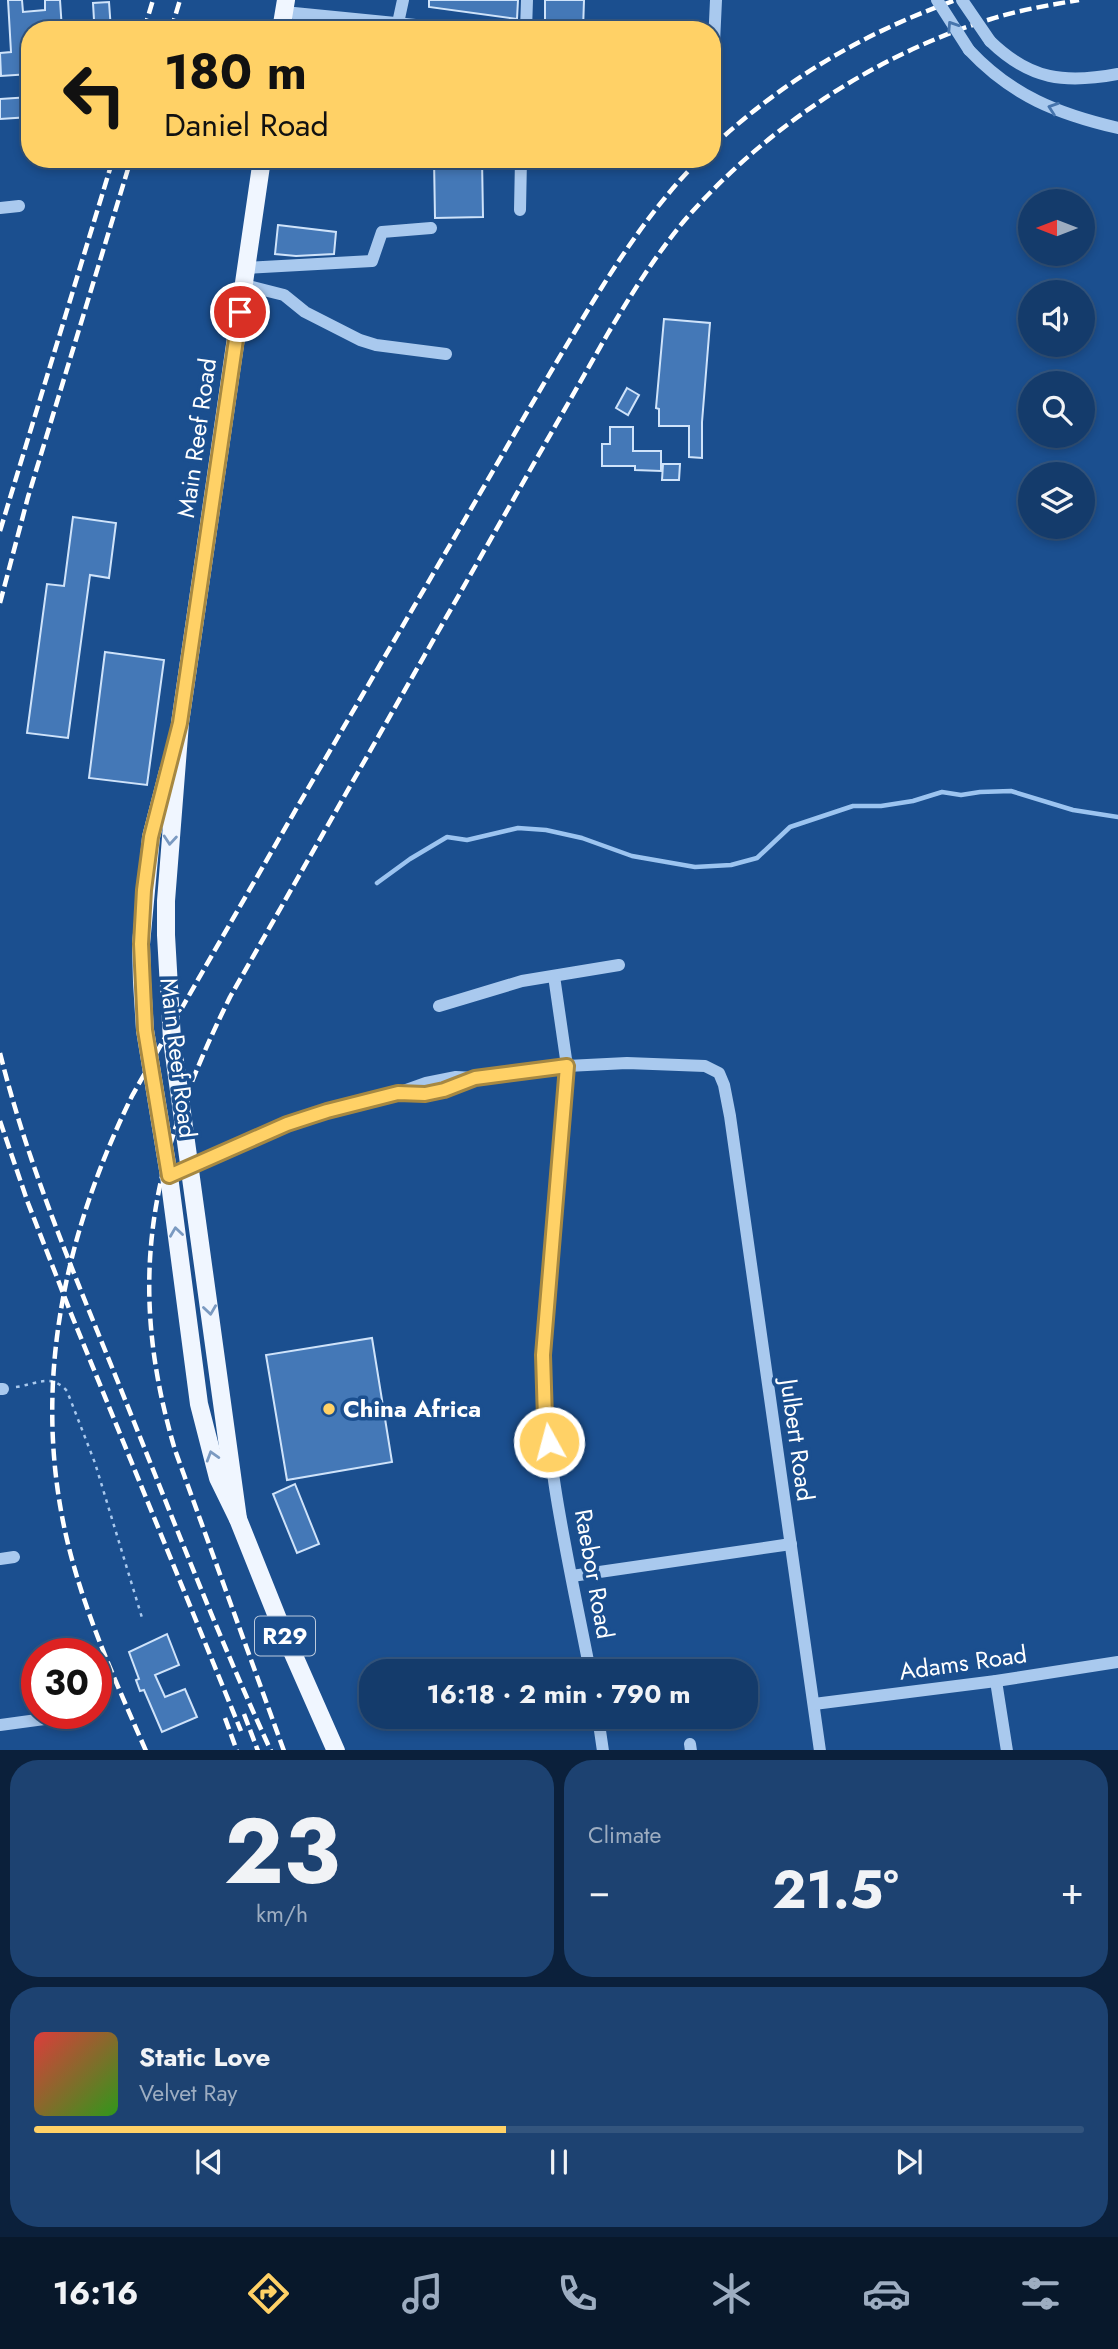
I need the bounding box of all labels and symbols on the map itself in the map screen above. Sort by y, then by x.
one-way arrow [948,20,961,33]
one-way arrow [1047,102,1059,116]
north arrow [1018,189,1096,266]
pin [210,282,270,342]
street label: Main Reef Road [168,356,225,520]
one-way arrow [163,835,178,846]
street label: Main Reef Road [151,976,206,1140]
one-way arrow [169,1226,184,1238]
one-way arrow [202,1304,217,1315]
street label: Julbert Road [771,1374,823,1503]
place label: China Africa [343,1391,481,1426]
marker: China Africa [321,1401,337,1417]
position arrow [512,1405,586,1479]
one-way arrow [206,1451,220,1463]
street label: Raebor Road [566,1506,623,1642]
road number: R29 [255,1616,315,1656]
street label: Adams Road [897,1636,1029,1689]
speed limit sign: 30 [21,1638,112,1729]

